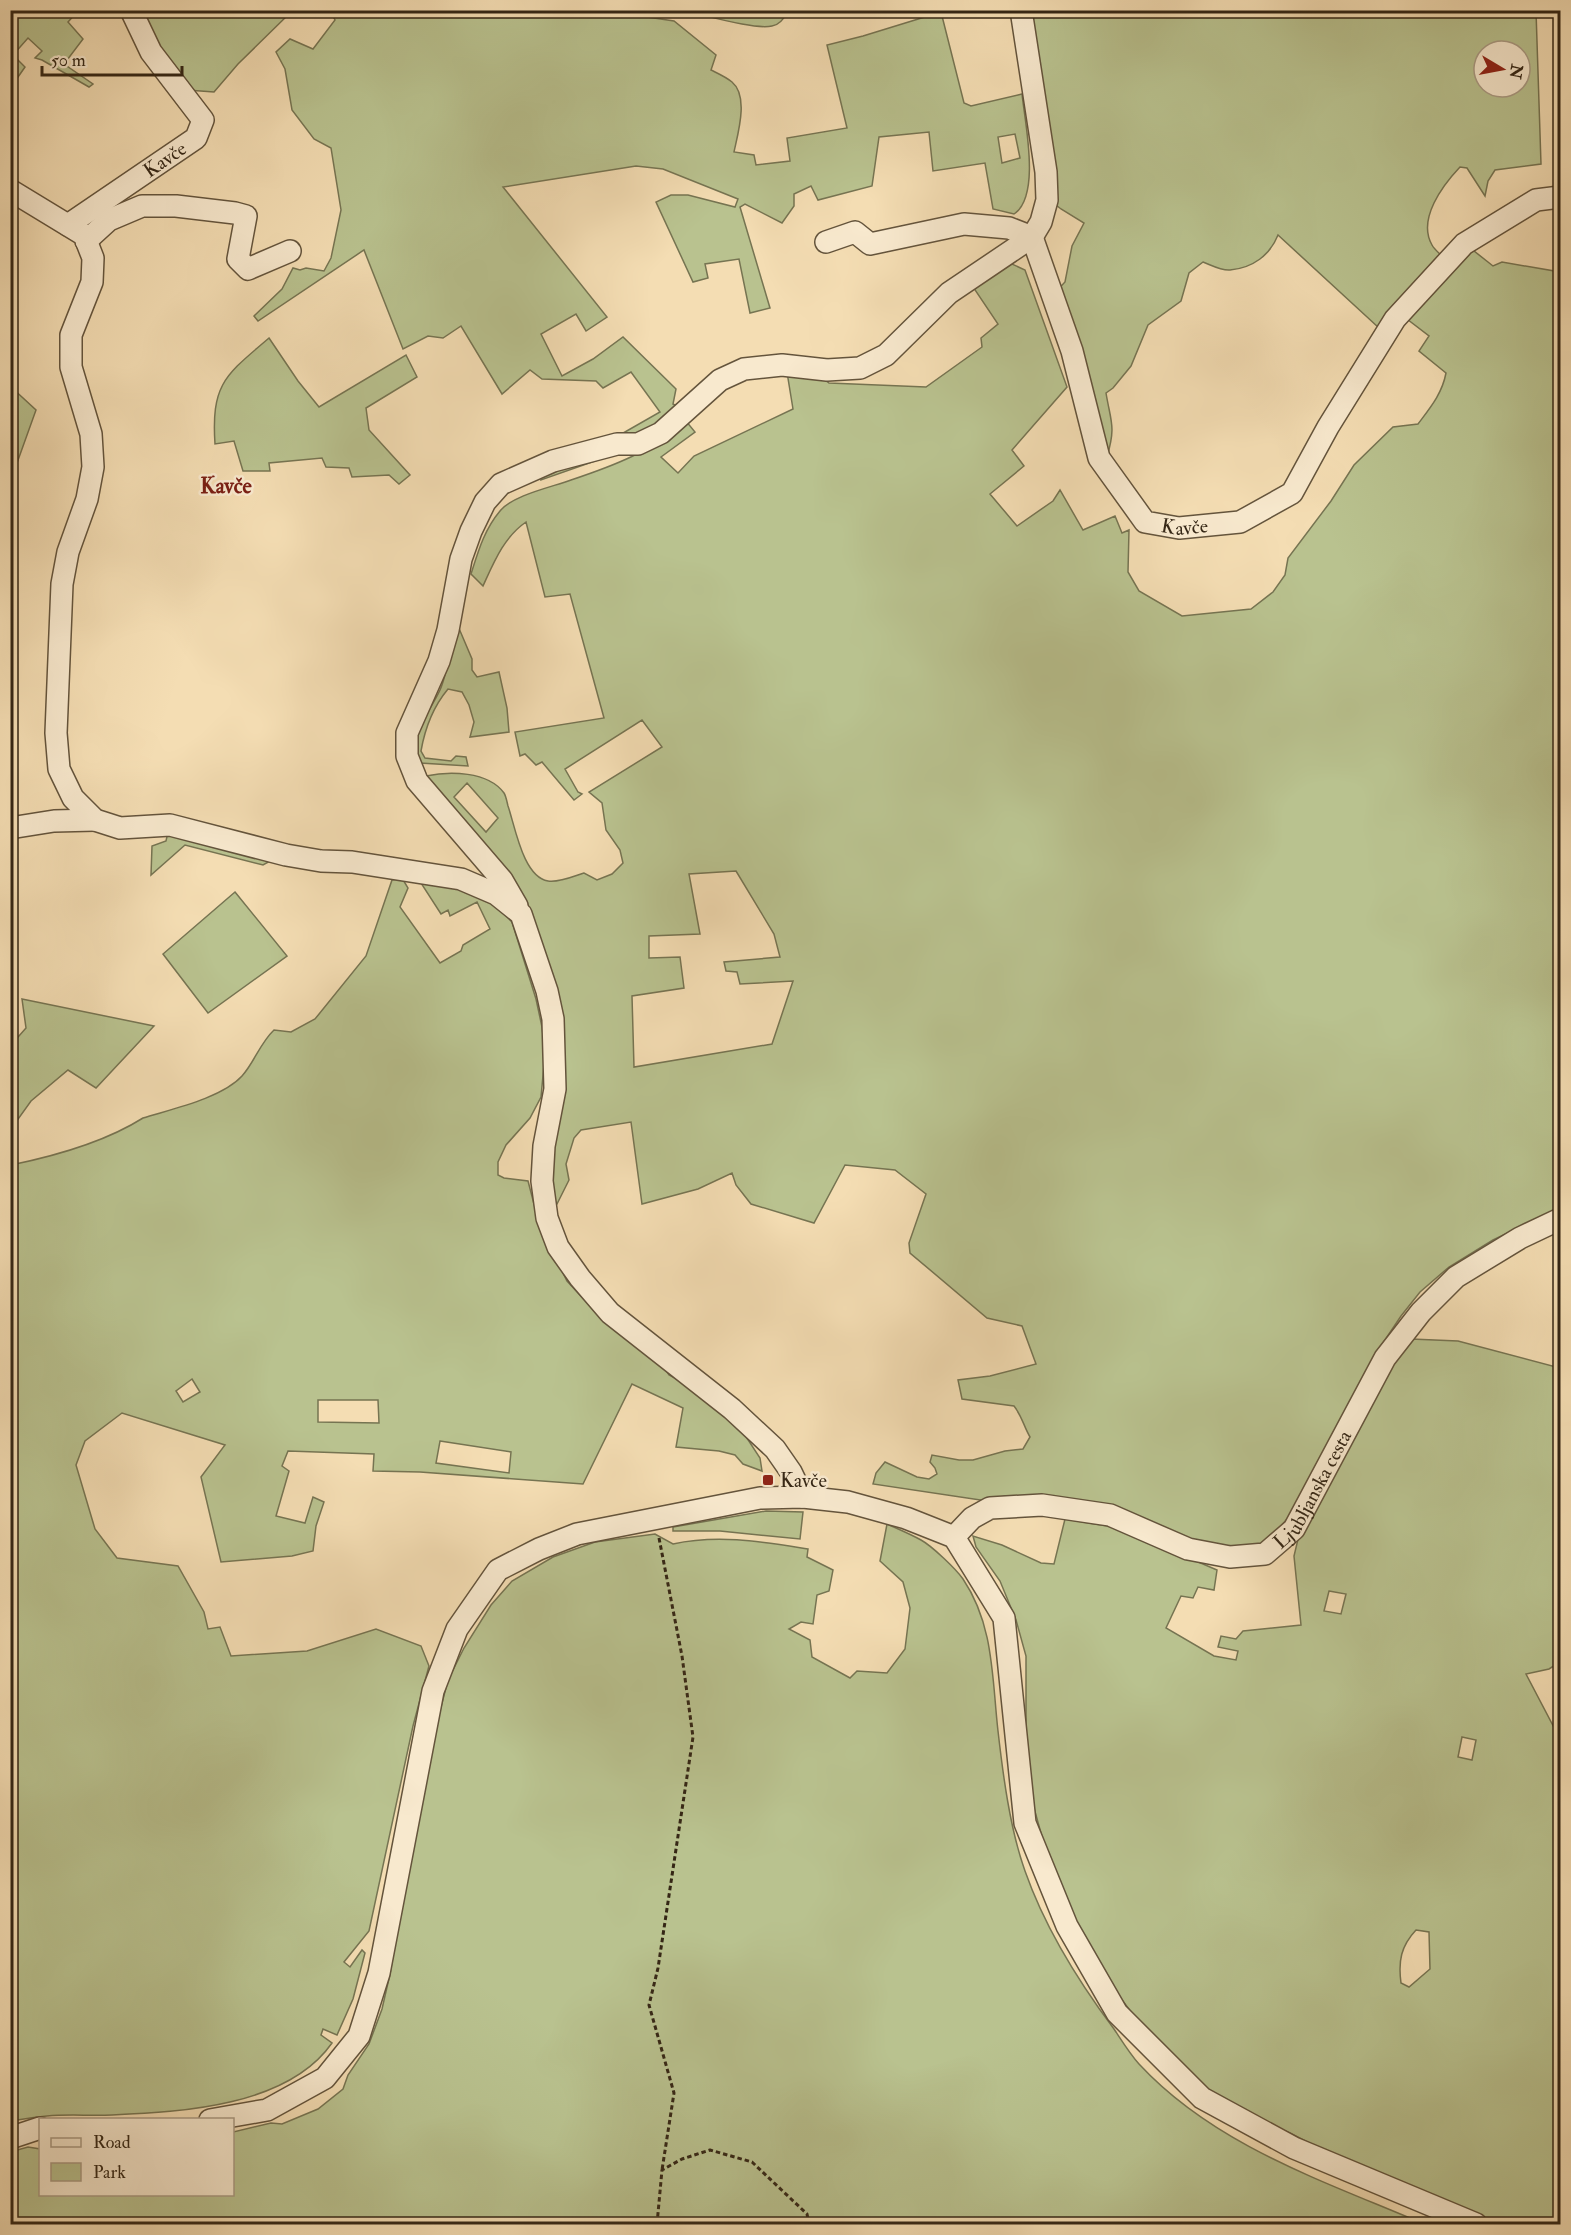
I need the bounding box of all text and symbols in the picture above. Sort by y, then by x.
scale bar [42,39,182,77]
north arrow [1472,39,1532,99]
text: 50 m [51,49,86,72]
text: N [1505,62,1527,81]
street label: Kavče [139,136,191,183]
district label: Kavče [200,472,253,500]
street label: Kavče [1159,513,1209,541]
street label: Ljubljanska cesta [1268,1425,1358,1554]
place label: Kavče [780,1468,827,1493]
marker: Kavče [761,1473,775,1487]
legend [39,2118,234,2196]
text: Road [93,2131,131,2154]
text: Park [93,2161,126,2184]

